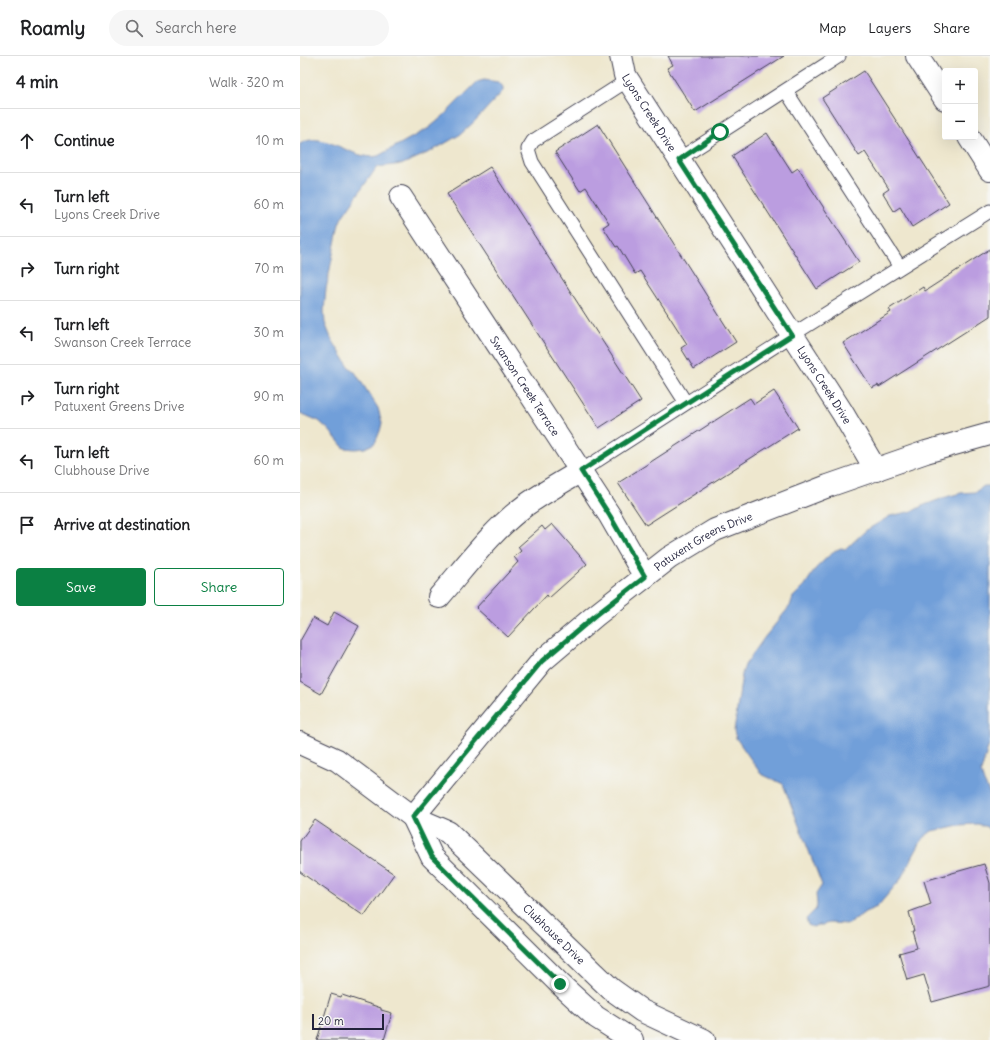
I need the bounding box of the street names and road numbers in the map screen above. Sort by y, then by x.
street label: Lyons Creek Drive [619,71,679,154]
street label: Swanson Creek Terrace [487,334,563,439]
street label: Lyons Creek Drive [794,343,854,427]
street label: Patuxent Greens Drive [651,509,754,574]
street label: Clubhouse Drive [520,901,588,967]

